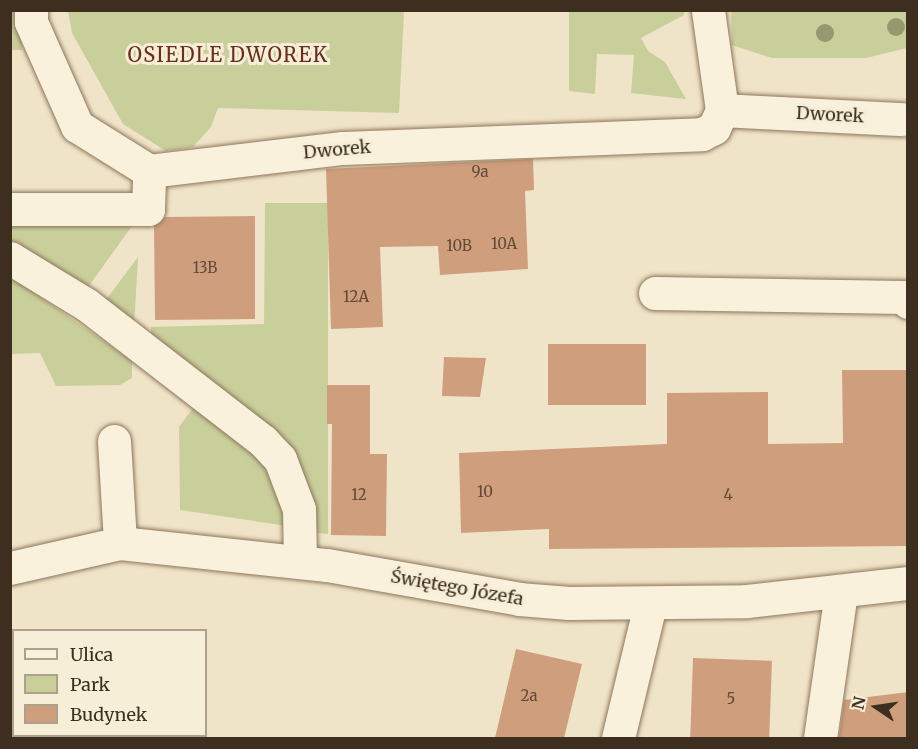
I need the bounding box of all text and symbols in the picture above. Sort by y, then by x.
district label: OSIEDLE DWOREK [127,42,329,66]
street label: Dworek [796,102,864,128]
street label: Dworek [302,136,372,164]
house number: 9a [471,163,489,181]
house number: 10A [491,235,517,253]
house number: 10B [446,237,472,255]
house number: 13B [193,259,217,277]
house number: 12A [343,288,369,306]
house number: 10 [477,483,493,501]
house number: 12 [351,486,367,504]
house number: 4 [723,486,733,504]
street label: Świętego Józefa [389,566,525,610]
legend [12,629,207,737]
text: Ulica [70,643,113,666]
text: Park [70,673,110,696]
north arrow [846,677,906,737]
house number: 2a [520,687,538,705]
house number: 5 [727,690,735,708]
text: N [847,695,870,711]
text: Budynek [70,703,147,726]

